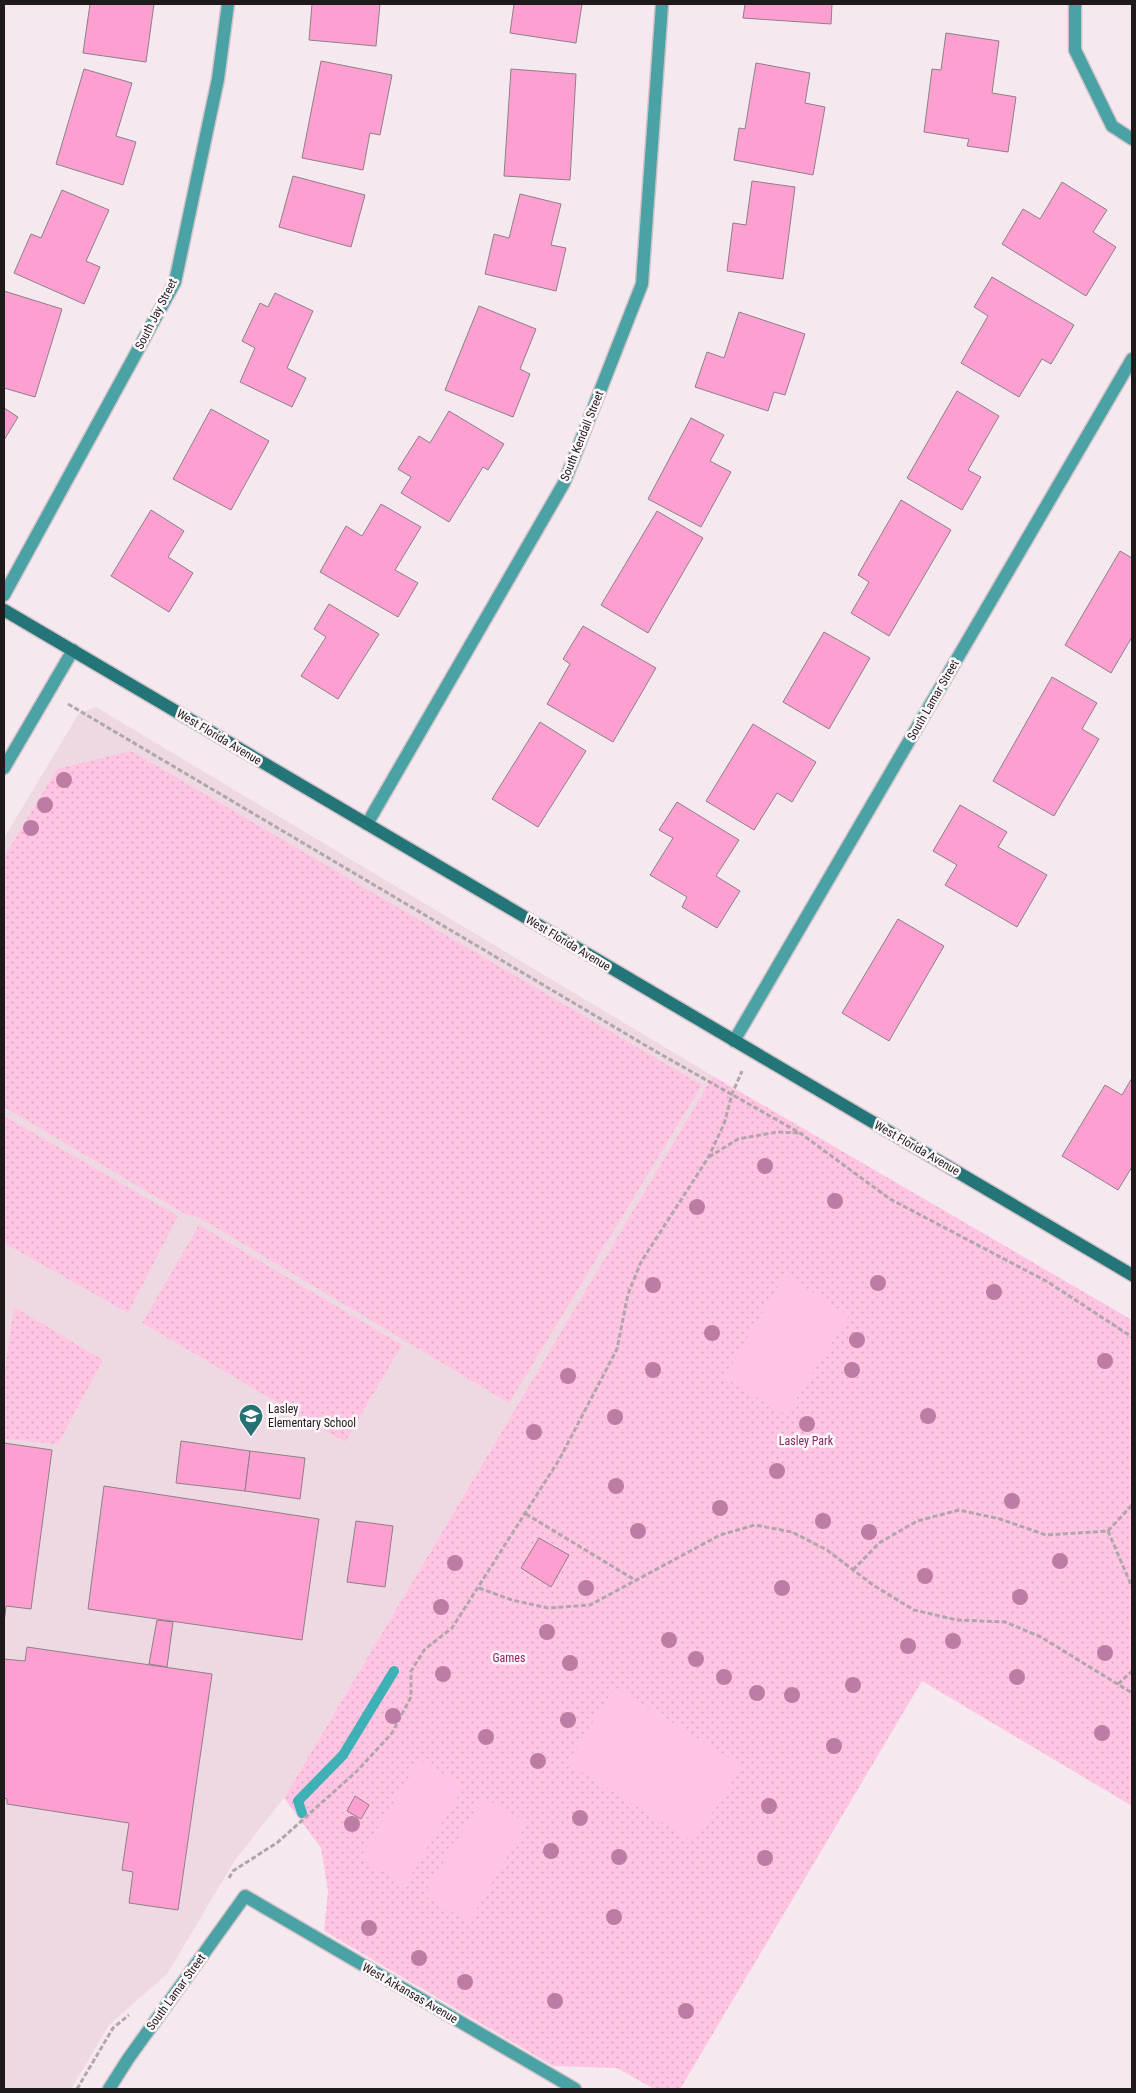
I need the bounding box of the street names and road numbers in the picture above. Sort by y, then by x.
street label: South Jay Street [132,276,180,352]
street label: South Kendall Street [558,388,607,483]
street label: South Lamar Street [904,657,962,743]
street label: West Florida Avenue [174,706,264,768]
street label: West Florida Avenue [523,912,613,974]
street label: West Florida Avenue [872,1118,963,1178]
street label: South Lamar Street [144,1951,209,2033]
street label: West Arkansas Avenue [360,1960,461,2026]

